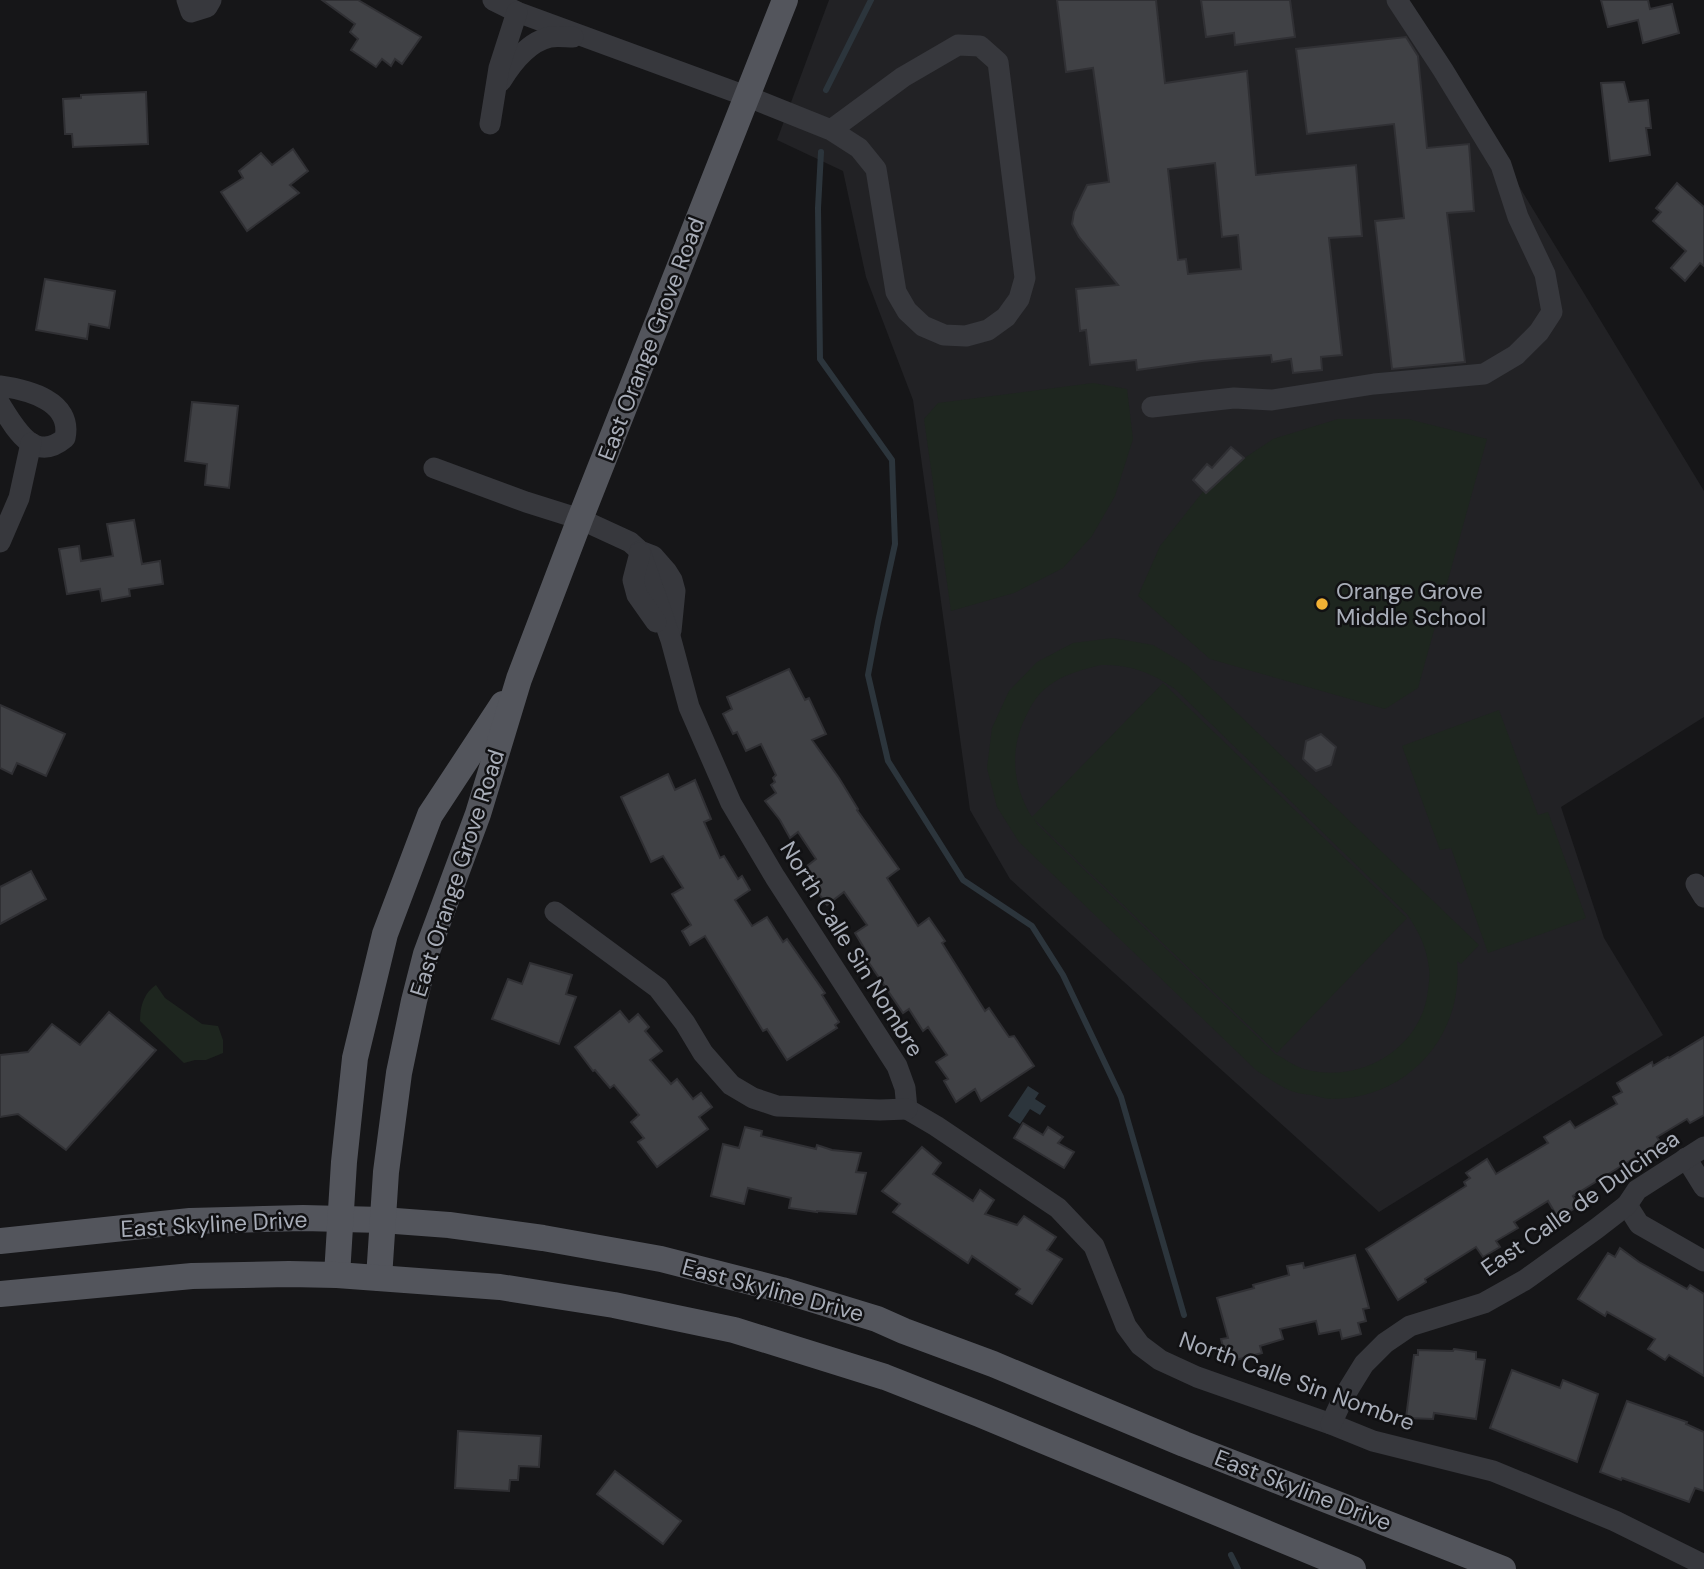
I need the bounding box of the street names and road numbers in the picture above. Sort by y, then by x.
street label: East Orange Grove Road [591,213,711,465]
street label: East Orange Grove Road [403,746,511,1000]
street label: North Calle Sin Nombre [773,836,931,1062]
street label: East Calle de Dulcinea [1475,1123,1685,1283]
street label: East Skyline Drive [120,1204,308,1244]
street label: East Skyline Drive [679,1251,867,1329]
street label: North Calle Sin Nombre [1175,1324,1419,1438]
street label: East Skyline Drive [1210,1443,1396,1537]

